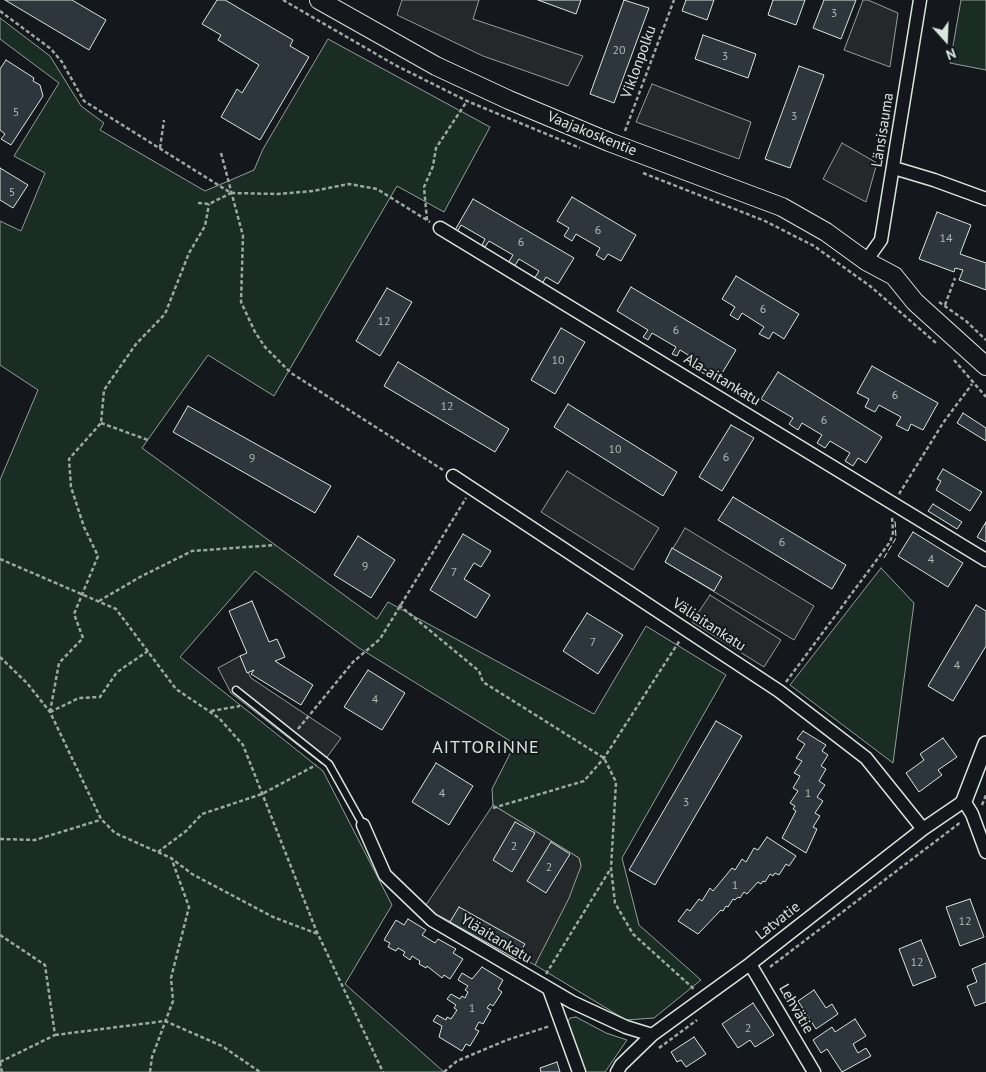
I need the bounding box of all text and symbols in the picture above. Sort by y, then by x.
house number: 3 [831,7,837,21]
north arrow [921,15,971,65]
street label: Viklonpolku [618,23,660,101]
house number: 20 [612,44,626,58]
text: N [944,44,959,64]
house number: 3 [722,50,728,64]
street label: Länsisauma [868,91,898,169]
house number: 5 [13,106,19,120]
street label: Vaajakoskentie [545,108,639,160]
house number: 3 [791,110,797,124]
house number: 5 [9,186,15,200]
house number: 6 [595,224,601,238]
house number: 14 [939,232,953,246]
house number: 6 [518,236,524,250]
house number: 6 [760,303,766,317]
house number: 12 [377,315,391,329]
house number: 6 [673,324,679,338]
street label: Ala-aitankatu [681,350,763,410]
house number: 10 [551,354,565,368]
house number: 6 [892,389,898,403]
house number: 12 [440,400,454,414]
house number: 6 [821,414,827,428]
house number: 10 [608,443,622,457]
house number: 6 [723,451,729,465]
house number: 9 [249,452,255,466]
house number: 6 [779,536,785,550]
house number: 4 [928,553,934,567]
house number: 9 [362,560,368,574]
house number: 7 [451,566,457,580]
street label: Väliaitankatu [669,595,749,655]
house number: 7 [590,636,596,650]
house number: 4 [954,659,960,673]
house number: 4 [372,693,378,707]
district label: AITTORINNE [431,737,541,759]
house number: 4 [439,787,445,801]
house number: 1 [805,787,811,801]
house number: 3 [683,796,689,810]
house number: 2 [511,840,517,854]
house number: 2 [546,861,552,875]
house number: 1 [732,879,738,893]
street label: Latvatie [752,898,804,944]
street label: Yläaitankatu [457,911,535,967]
house number: 12 [958,915,972,929]
house number: 12 [910,956,924,970]
street label: Lehvätie [775,981,817,1037]
house number: 1 [469,1002,475,1016]
house number: 2 [745,1022,751,1036]

